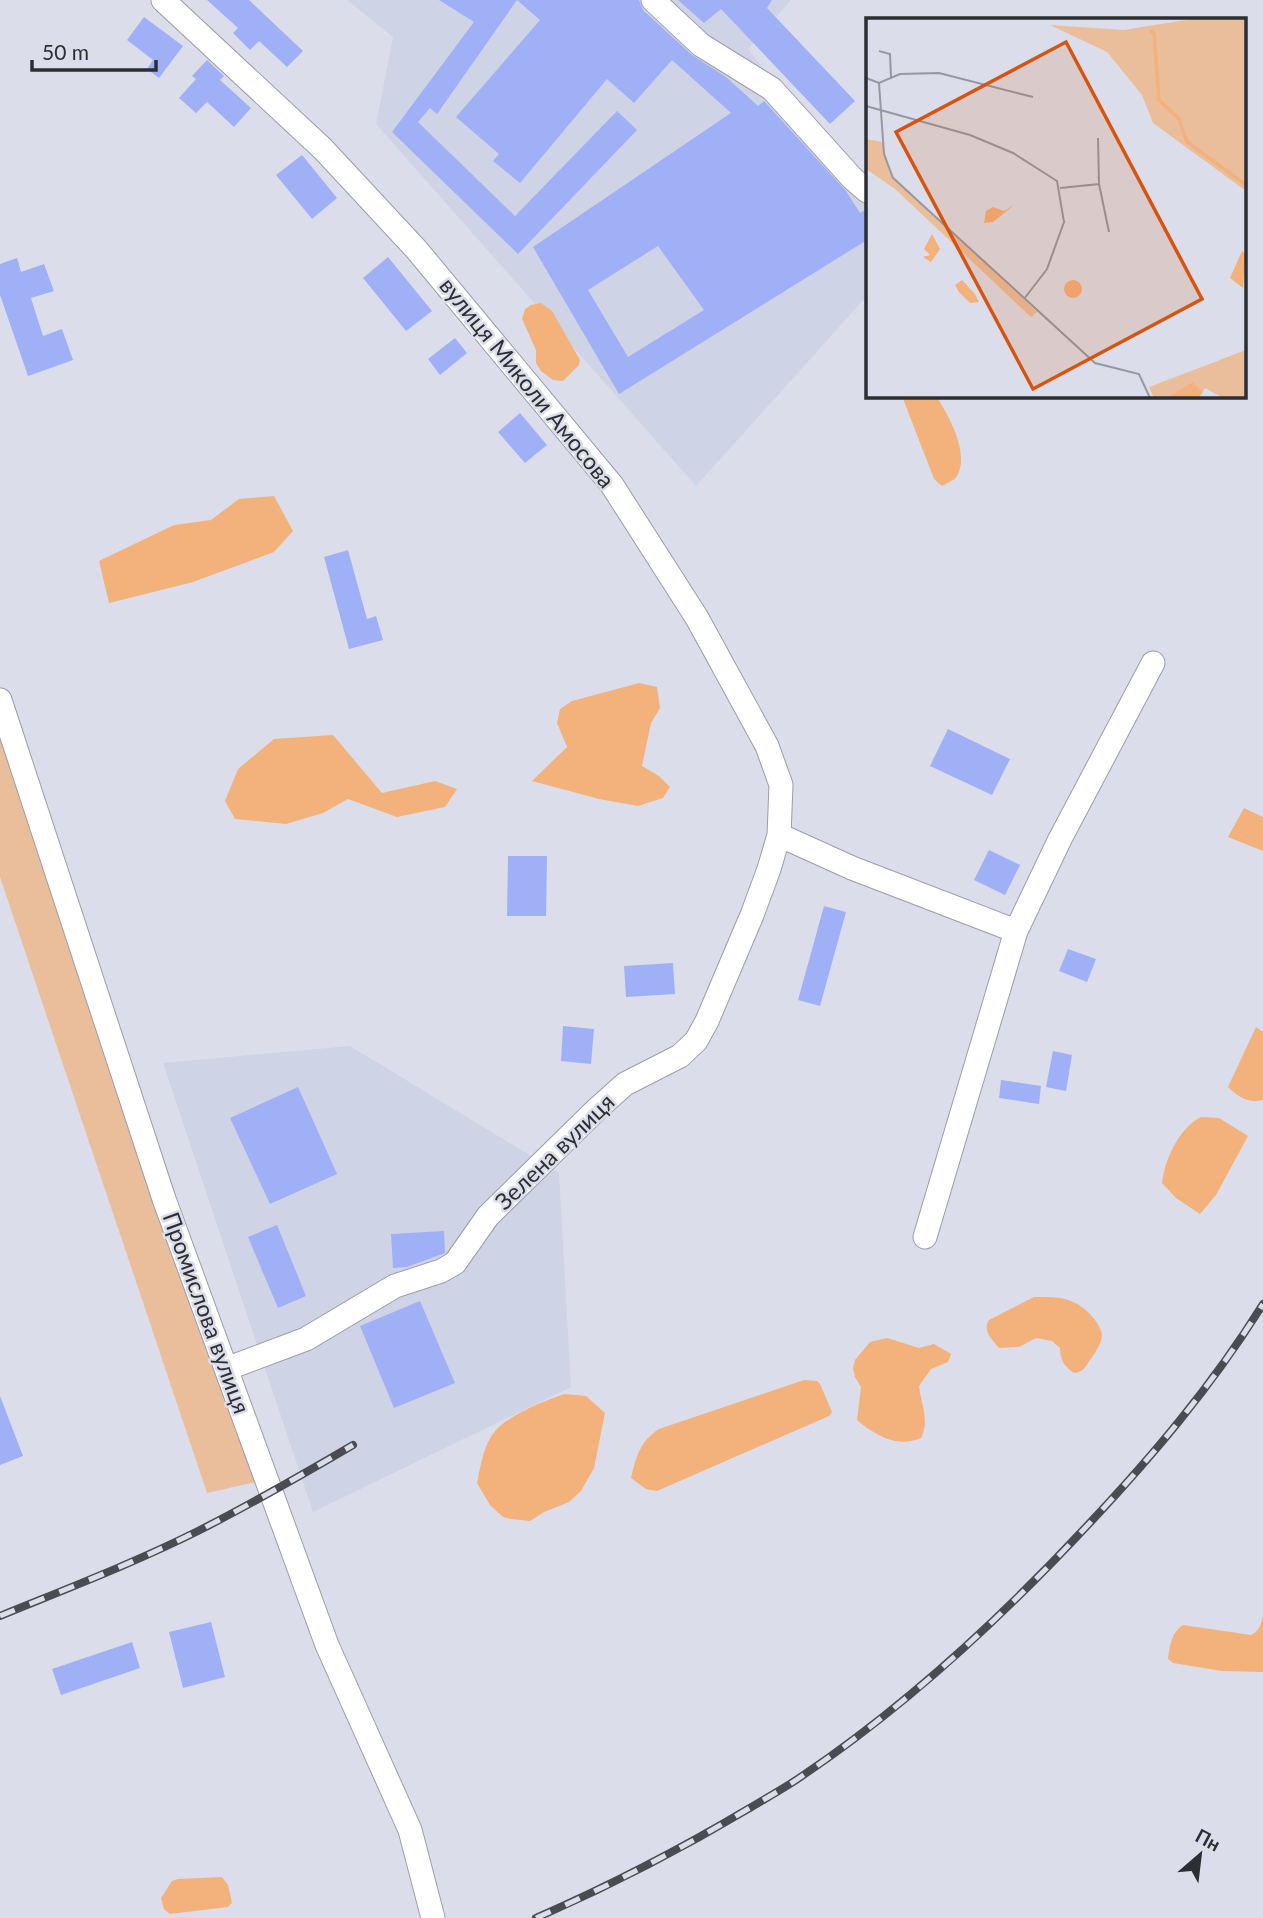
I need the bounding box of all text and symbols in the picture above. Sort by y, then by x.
inset map [866,18,1246,397]
scale bar [32,28,156,72]
text: 50 m [42,39,89,64]
street label: вулиця Миколи Амосова [434,272,621,493]
street label: Зелена вулиця [489,1087,620,1215]
street label: Промислова вулиця [157,1208,256,1417]
north arrow [1165,1820,1235,1890]
text: Пн [1192,1824,1225,1856]

